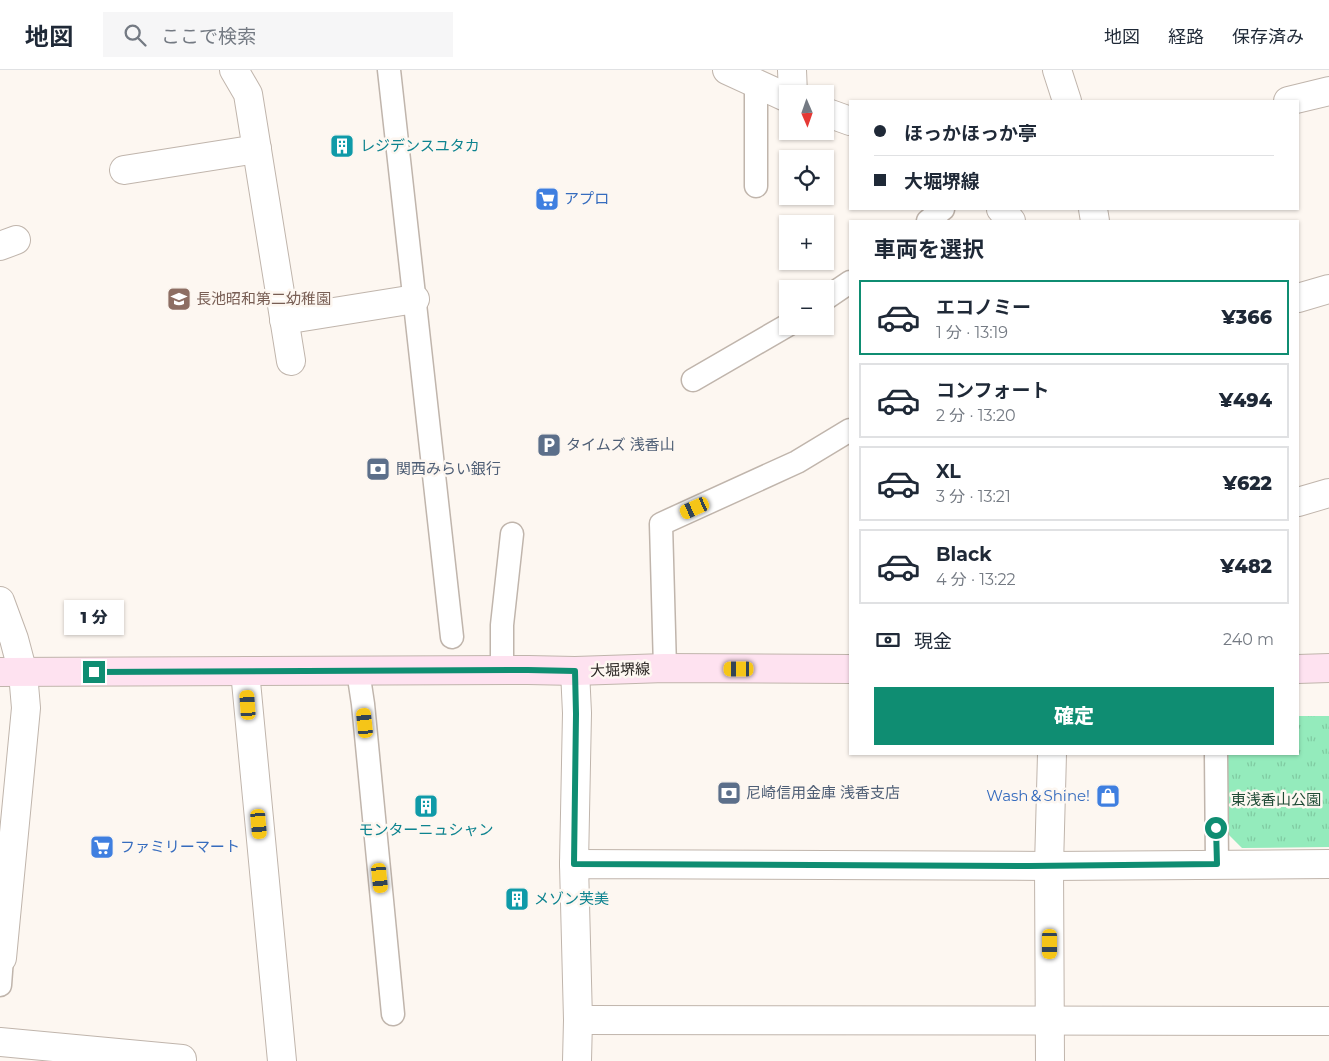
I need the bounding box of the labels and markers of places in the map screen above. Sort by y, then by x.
building icon: レジデンスユタカ [329,133,355,159]
place label: レジデンスユタカ [360,136,480,155]
supermarket icon: アプロ [534,186,560,212]
place label: アプロ [564,189,609,208]
school or university icon: 長池昭和第二幼稚園 [166,286,192,312]
place label: 長池昭和第二幼稚園 [196,289,331,308]
parking icon: タイムズ 浅香山 [536,432,562,458]
place label: タイムズ 浅香山 [566,435,675,454]
bank icon: 関西みらい銀行 [365,456,391,482]
place label: 関西みらい銀行 [396,459,501,478]
bank icon: 尼崎信用金庫 浅香支店 [716,780,742,806]
place label: 尼崎信用金庫 浅香支店 [746,783,900,802]
shop icon: Wash＆Shine! [1095,783,1121,809]
place label: Wash＆Shine! [986,786,1090,805]
building icon: モンターニュシャン [413,793,439,819]
place label: モンターニュシャン [358,820,494,839]
supermarket icon: ファミリーマート [89,834,115,860]
place label: ファミリーマート [120,837,240,856]
building icon: メゾン芙美 [504,886,530,912]
place label: メゾン芙美 [534,889,609,908]

